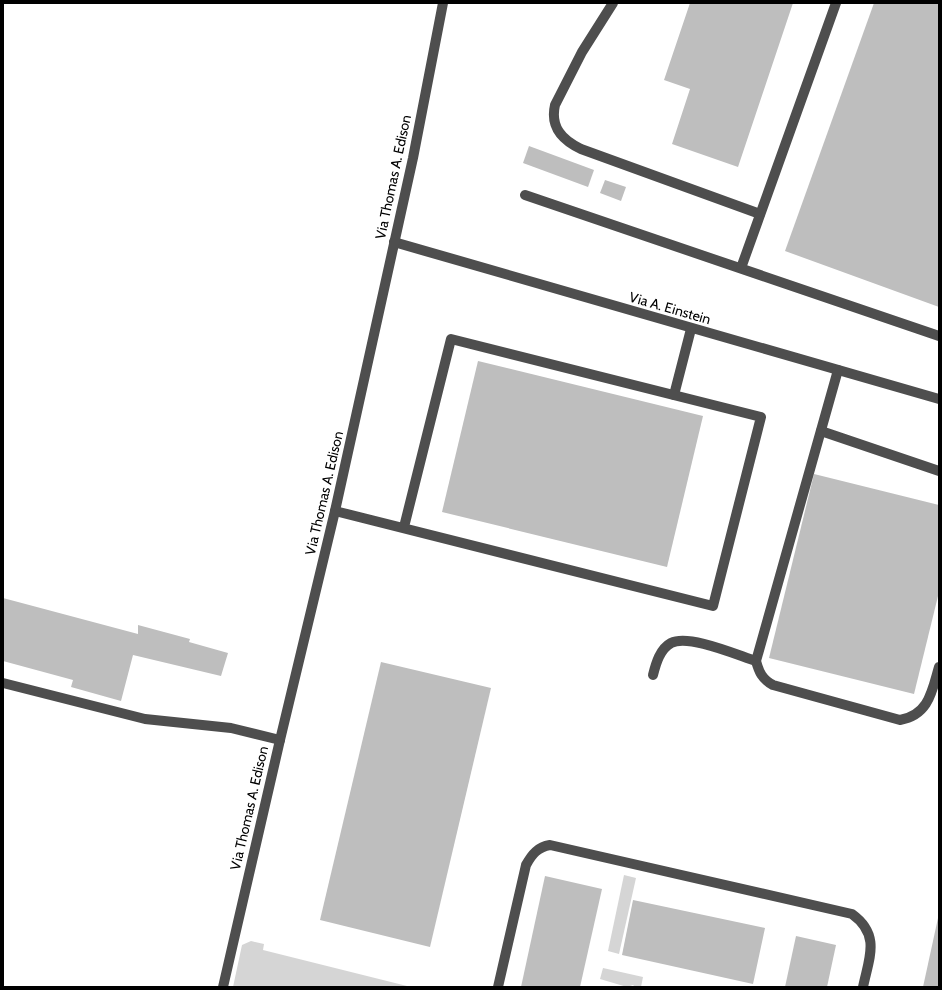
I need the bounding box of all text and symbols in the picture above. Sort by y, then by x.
street label: Via Thomas A. Edison [371,113,415,241]
street label: Via A. Einstein [627,288,713,328]
street label: Via Thomas A. Edison [301,429,347,557]
street label: Via Thomas A. Edison [226,744,272,872]

